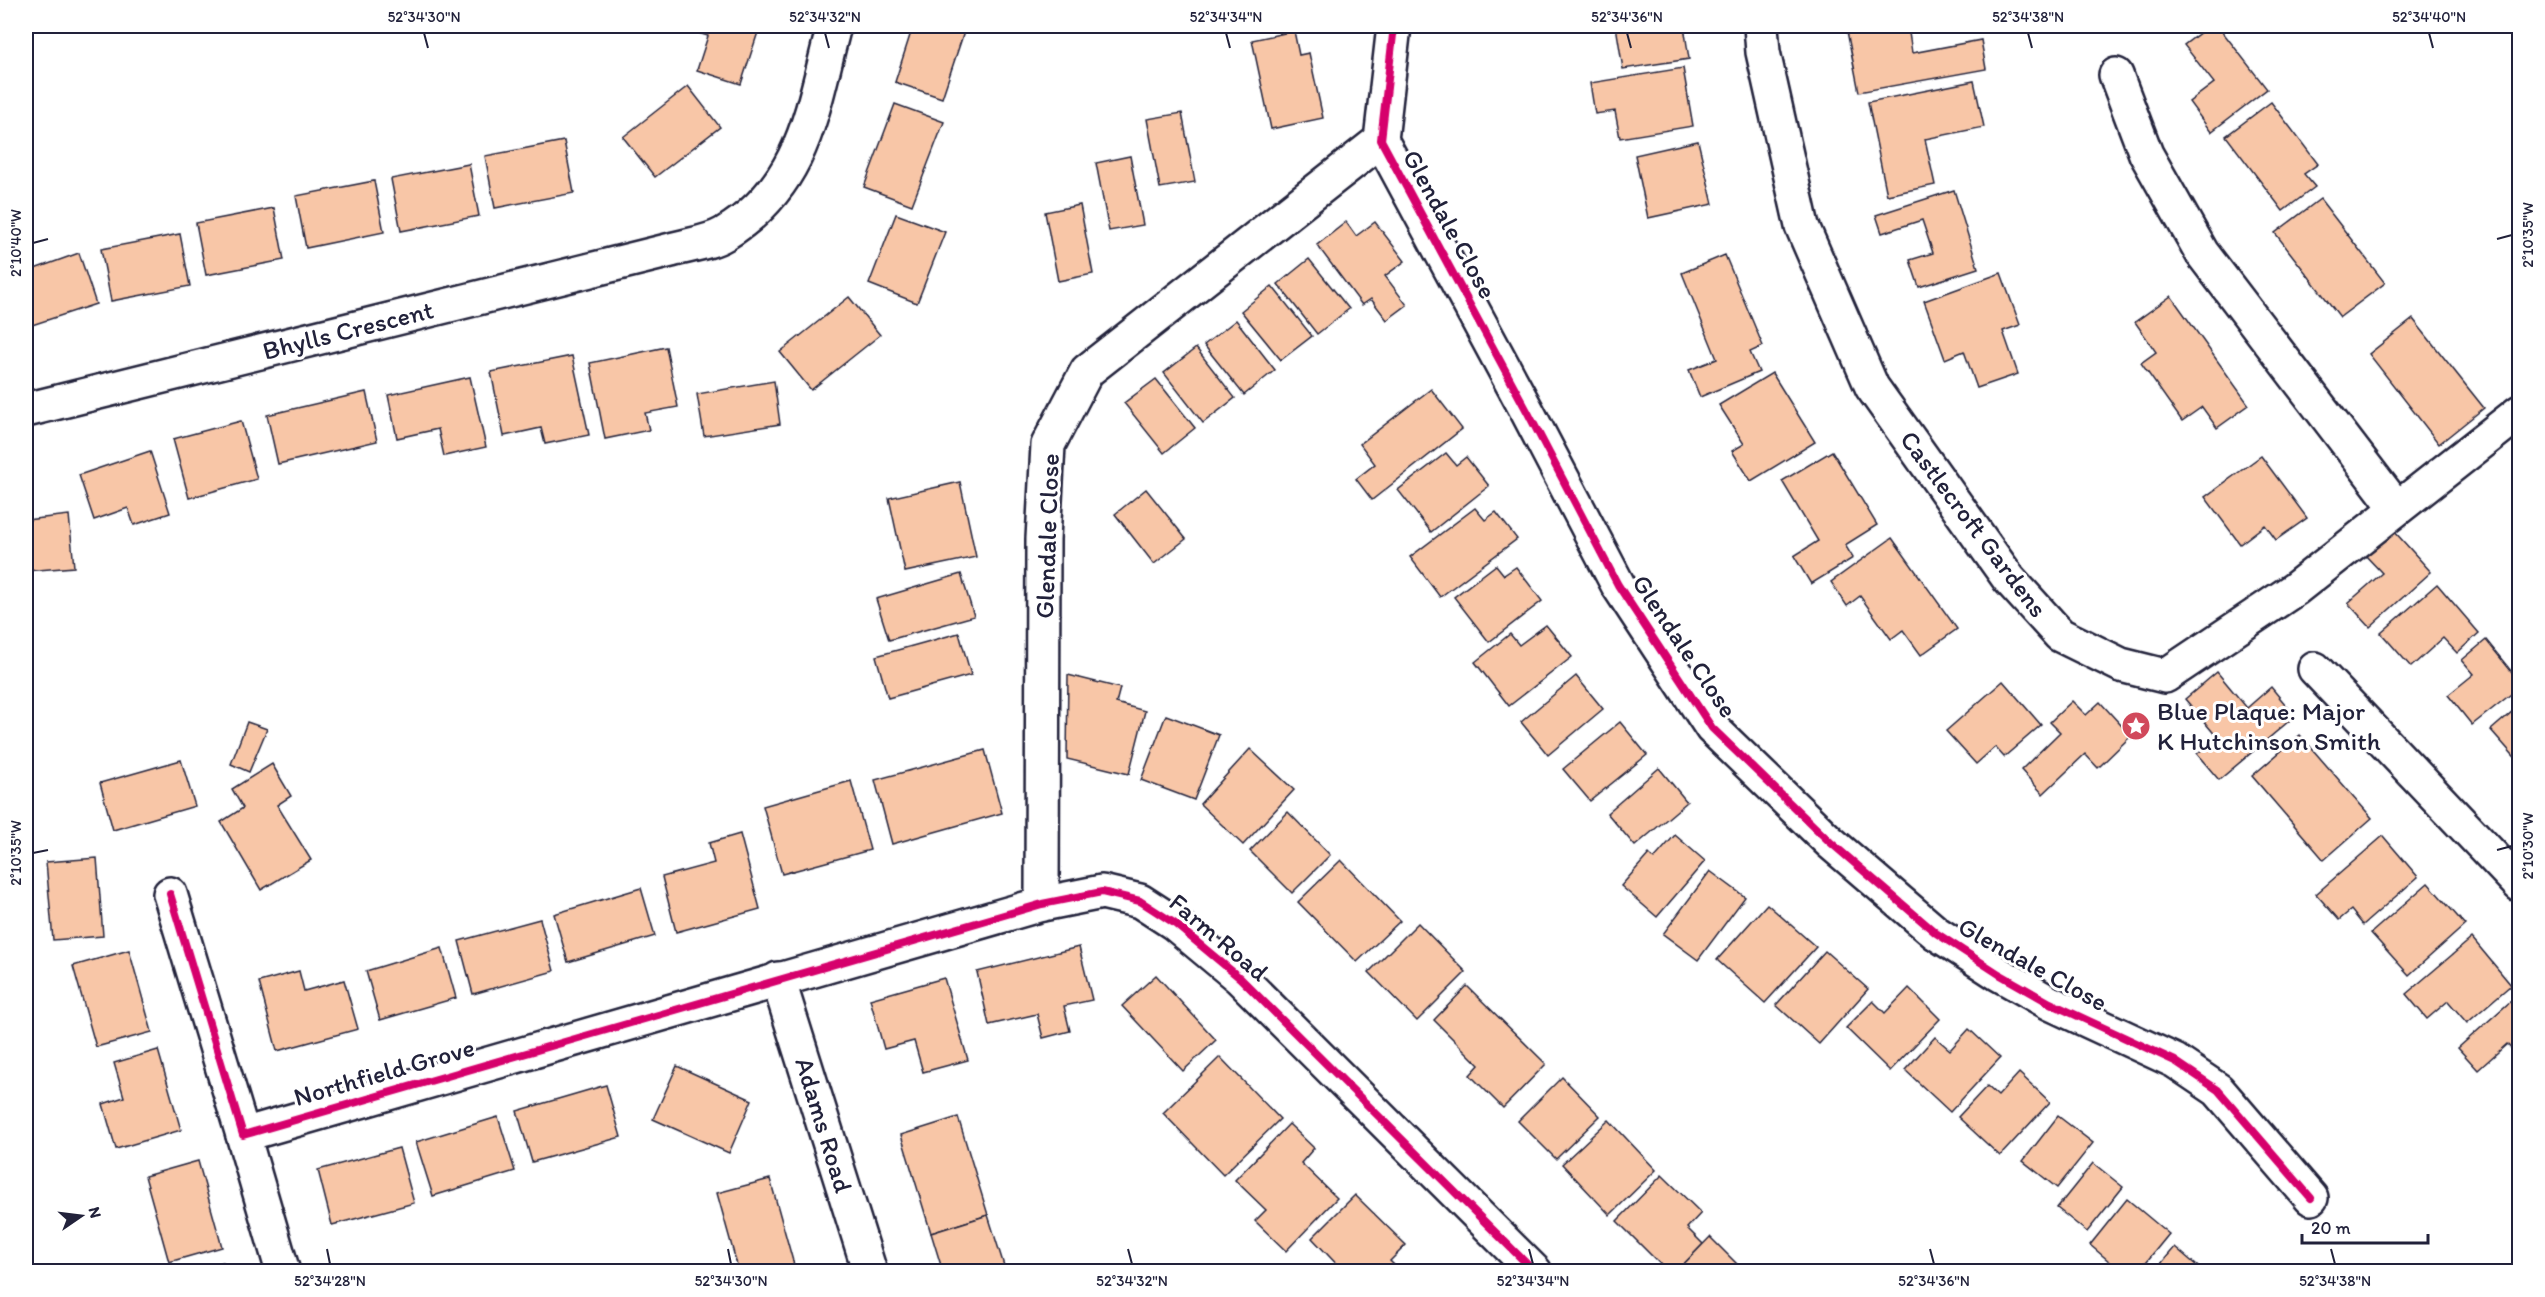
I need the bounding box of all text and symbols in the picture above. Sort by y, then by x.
text: 52°34'30"N [387,8,461,26]
text: 52°34'32"N [789,8,861,26]
text: 52°34'34"N [1190,8,1262,26]
text: 52°34'36"N [1591,8,1663,26]
text: 52°34'38"N [1992,8,2064,26]
text: 52°34'40"N [2392,8,2466,26]
street label: Glendale Close [1396,144,1504,304]
text: 2°10'35"W [2519,202,2537,268]
text: 2°10'40"W [7,209,25,277]
street label: Bhylls Crescent [259,293,437,367]
street label: Castlecroft Gardens [1893,424,2055,624]
street label: Glendale Close [1028,453,1066,619]
street label: Glendale Close [1625,568,1745,724]
place label: Blue Plaque: Major K Hutchinson Smith [2157,695,2381,757]
place icon: Blue Plaque: Major K Hutchinson Smith [2120,710,2152,742]
text: 2°10'30"W [2519,812,2537,880]
text: 2°10'35"W [7,820,25,886]
street label: Farm Road [1163,886,1275,988]
street label: Glendale Close [1953,910,2113,1018]
street label: Northfield Grove [290,1031,478,1113]
street label: Adams Road [788,1053,860,1197]
north arrow [51,1186,111,1246]
text: N [85,1205,106,1220]
scale bar [2302,1207,2428,1245]
text: 20 m [2311,1217,2351,1239]
text: 52°34'28"N [294,1272,366,1290]
text: 52°34'30"N [694,1272,768,1290]
text: 52°34'32"N [1096,1272,1168,1290]
text: 52°34'34"N [1497,1272,1569,1290]
text: 52°34'36"N [1898,1272,1970,1290]
text: 52°34'38"N [2299,1272,2371,1290]

